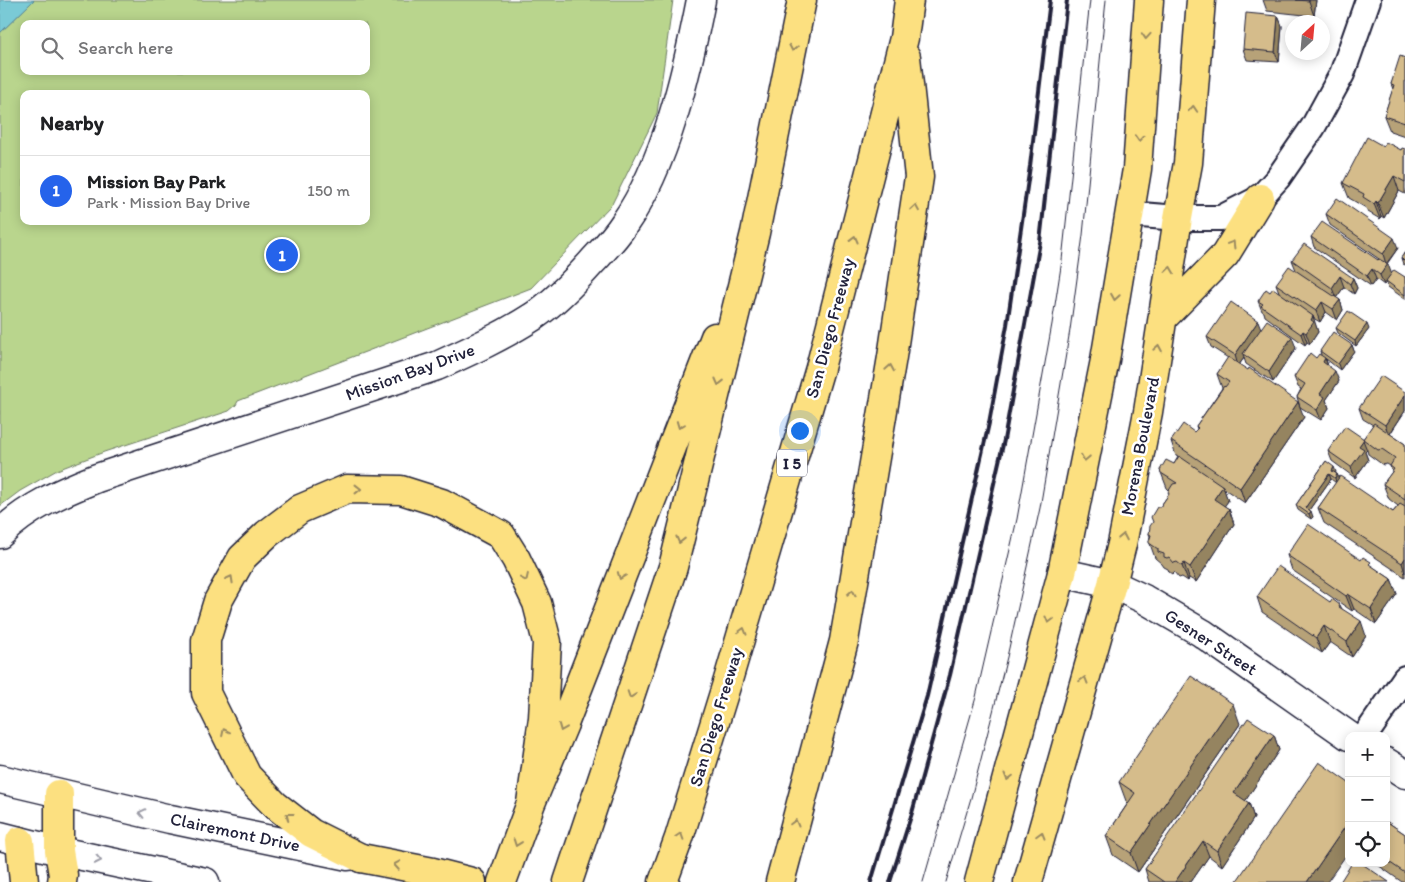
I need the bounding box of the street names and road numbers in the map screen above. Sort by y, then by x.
street label: San Diego Freeway [801,255,859,401]
street label: Mission Bay Drive [342,338,478,406]
street label: Morena Boulevard [1116,375,1164,517]
road number: I 5 [777,449,807,476]
street label: Gesner Street [1161,604,1262,680]
street label: San Diego Freeway [684,644,748,789]
street label: Clairemont Drive [168,808,302,856]

